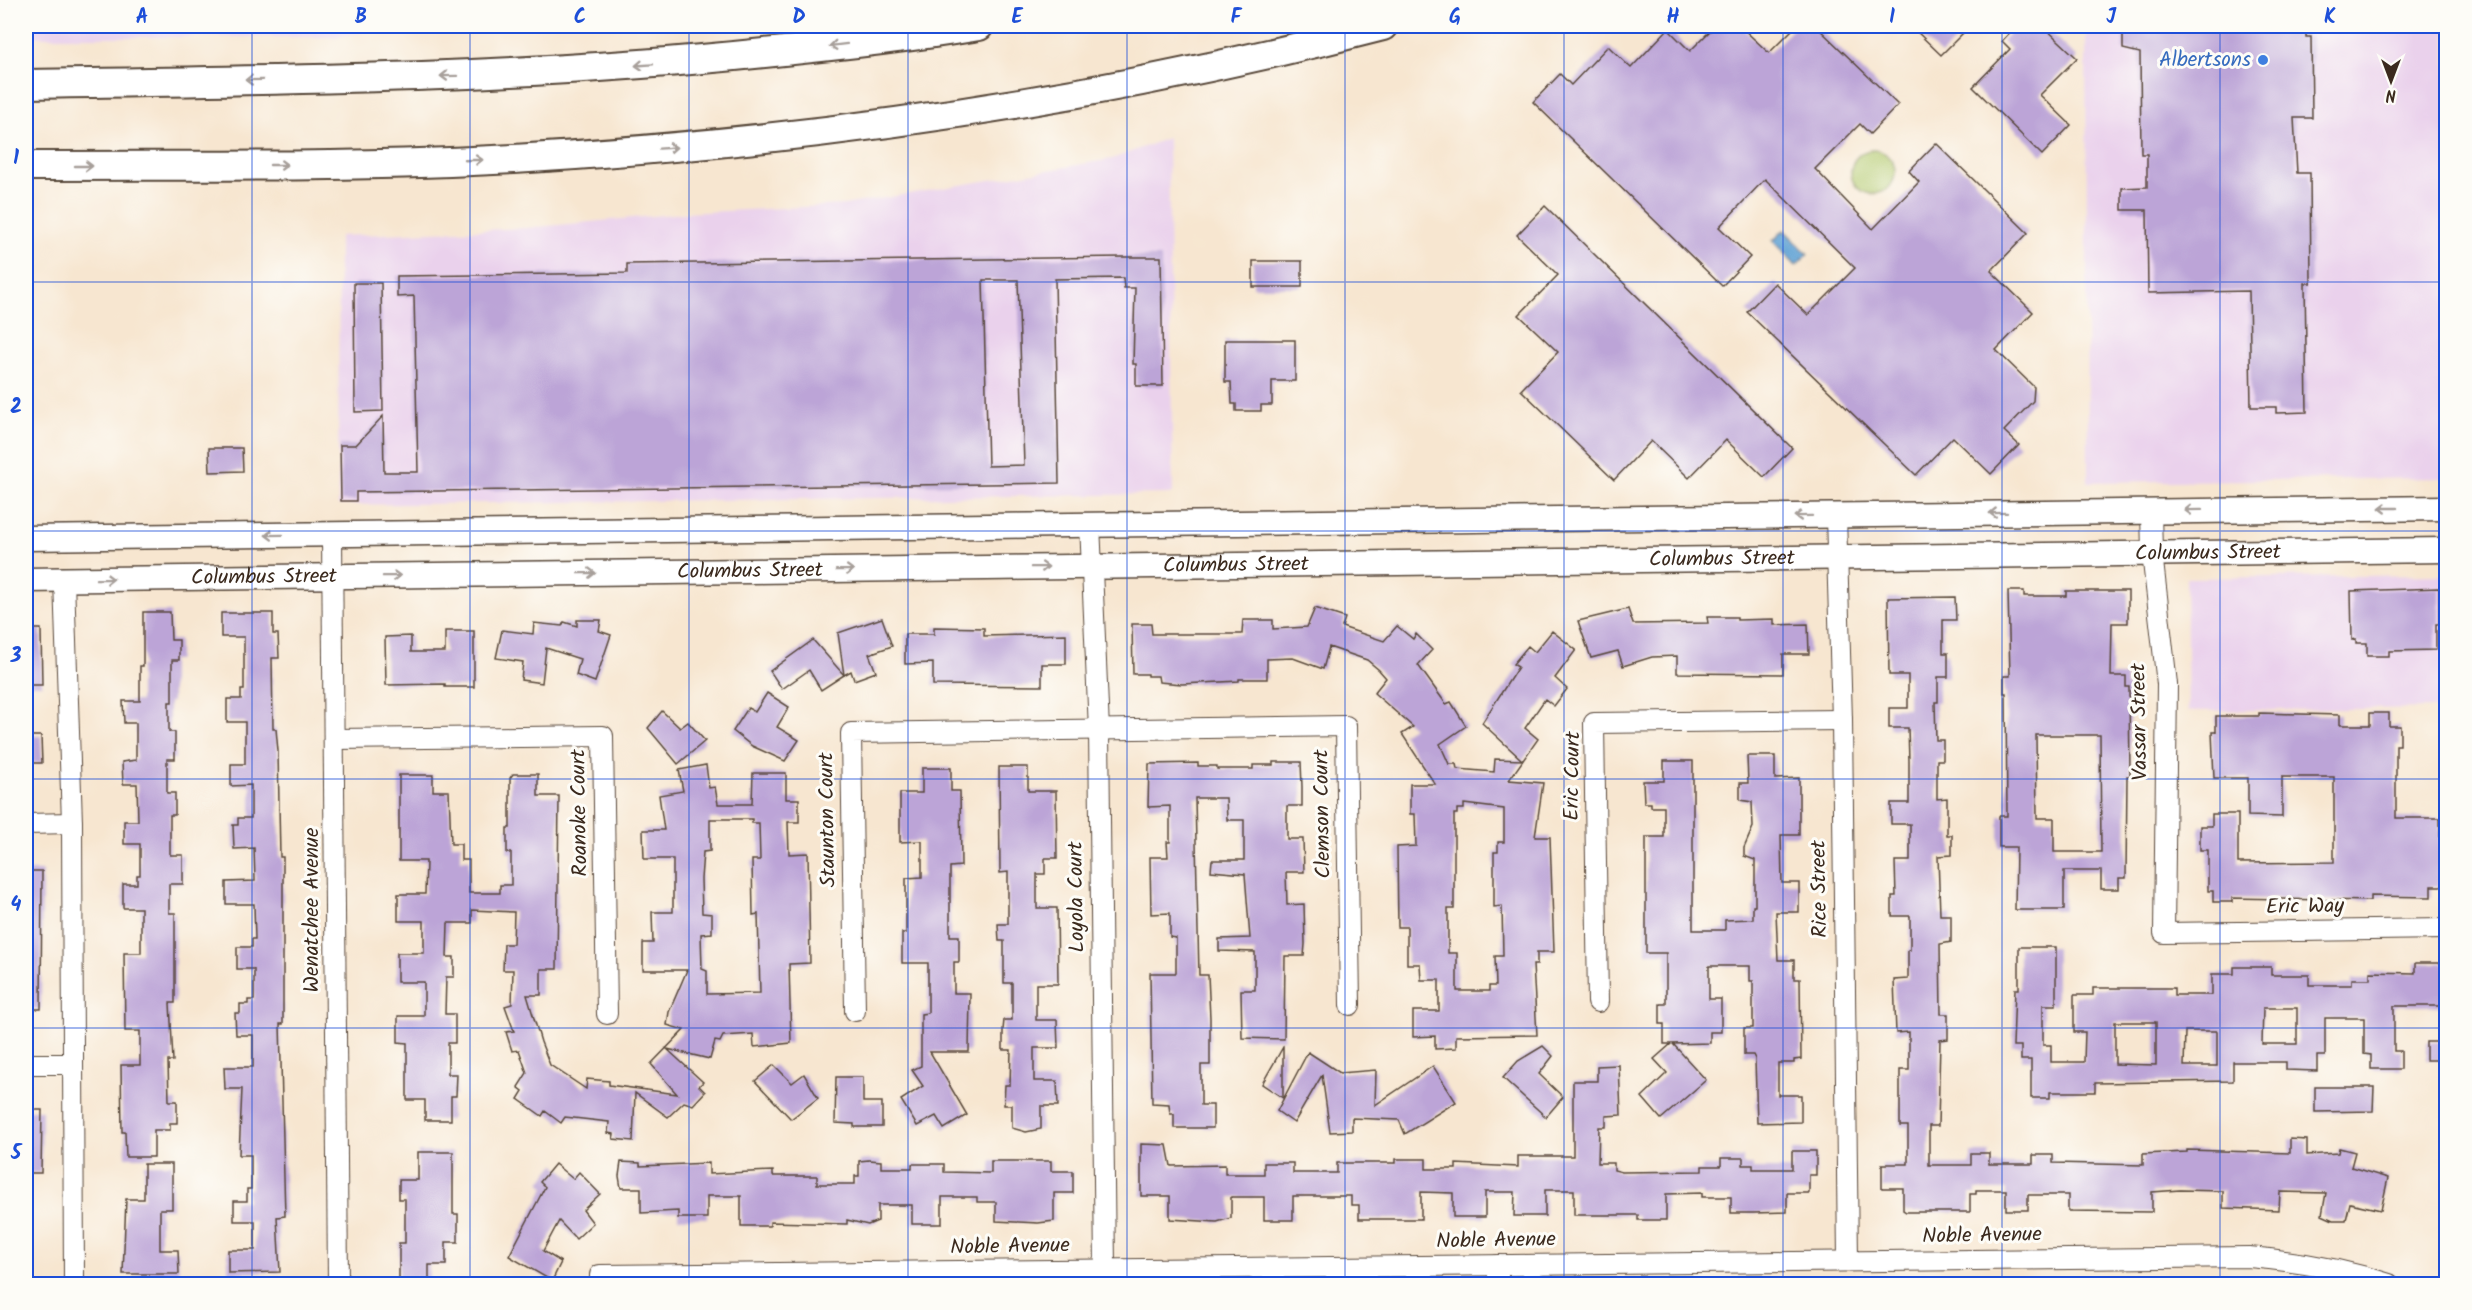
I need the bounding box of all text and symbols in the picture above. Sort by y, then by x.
text: A [136,2,148,34]
text: B [355,2,367,34]
text: C [574,2,586,34]
text: D [792,2,806,34]
text: E [1011,2,1023,34]
text: F [1231,2,1243,34]
text: G [1449,2,1461,34]
text: H [1666,2,1680,34]
text: I [1889,2,1895,34]
text: J [2106,2,2117,34]
text: K [2324,2,2336,34]
one-way arrow [828,40,848,51]
place label: Albertsons [2159,44,2251,77]
north arrow [2361,51,2421,111]
marker: Albertsons [2256,53,2270,67]
one-way arrow [634,60,654,71]
one-way arrow [440,71,460,82]
one-way arrow [245,74,265,86]
text: N [2386,82,2396,107]
one-way arrow [658,142,678,153]
text: 1 [13,143,19,175]
one-way arrow [463,155,483,166]
one-way arrow [268,159,288,171]
one-way arrow [73,160,93,172]
text: 2 [10,392,22,424]
one-way arrow [2379,503,2399,514]
one-way arrow [2184,505,2204,516]
one-way arrow [1989,507,2009,519]
one-way arrow [1794,510,1814,522]
one-way arrow [264,529,284,541]
street label: Columbus Street [2135,536,2282,570]
street label: Columbus Street [1649,542,1796,576]
street label: Columbus Street [1163,548,1310,582]
street label: Columbus Street [677,554,824,588]
street label: Columbus Street [191,560,338,594]
one-way arrow [1029,561,1049,573]
one-way arrow [835,564,855,575]
one-way arrow [577,567,597,579]
one-way arrow [382,570,402,581]
one-way arrow [94,573,114,585]
text: 3 [10,641,22,673]
street label: Vassar Street [2122,662,2158,781]
street label: Eric Court [1556,730,1590,821]
street label: Roanoke Court [562,748,598,877]
street label: Clemson Court [1305,748,1341,879]
street label: Staunton Court [810,751,846,888]
street label: Wenatchee Avenue [296,827,329,992]
street label: Rice Street [1803,839,1837,938]
street label: Loyola Court [1060,840,1094,953]
text: 4 [11,890,22,922]
street label: Eric Way [2266,890,2344,924]
text: 5 [10,1138,23,1170]
street label: Noble Avenue [1922,1218,2043,1254]
street label: Noble Avenue [1436,1223,1557,1259]
street label: Noble Avenue [950,1229,1071,1265]

